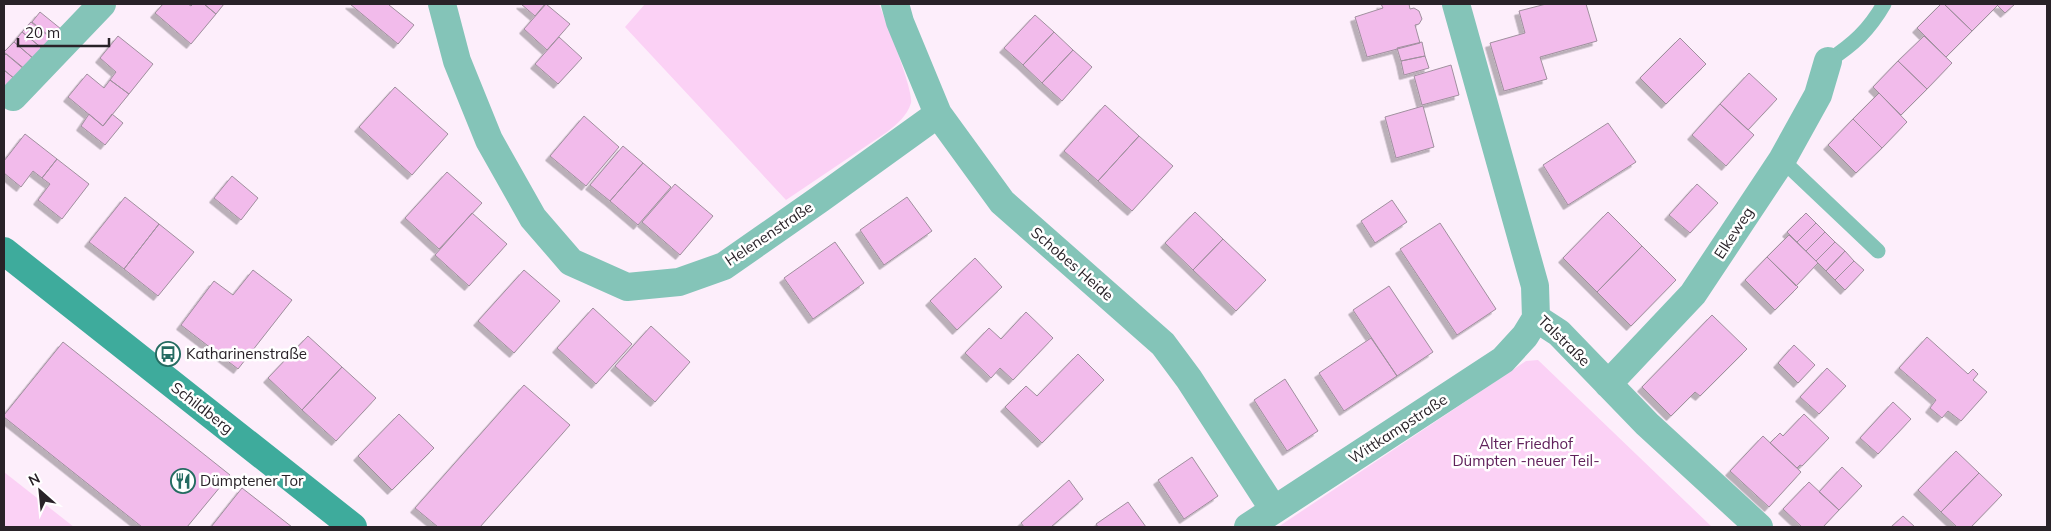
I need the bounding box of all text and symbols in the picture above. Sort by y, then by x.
scale bar [18,15,109,47]
text: 20 m [25,23,60,42]
street label: Helenenstraße [721,197,816,270]
street label: Elkeweg [1710,203,1757,262]
street label: Schobes Heide [1027,223,1117,305]
street label: Talstraße [1534,311,1594,370]
bus stop icon: Katharinenstraße [155,341,181,367]
place label: Katharinenstraße [186,344,307,363]
street label: Schildberg [168,378,237,438]
street label: Wittkampstraße [1345,390,1451,468]
park label: Alter Friedhof Dümpten -neuer Teil- [1452,434,1600,470]
north arrow [15,466,65,516]
restaurant icon: Dümptener Tor [170,468,196,494]
text: N [25,469,43,490]
place label: Dümptener Tor [200,471,304,490]

